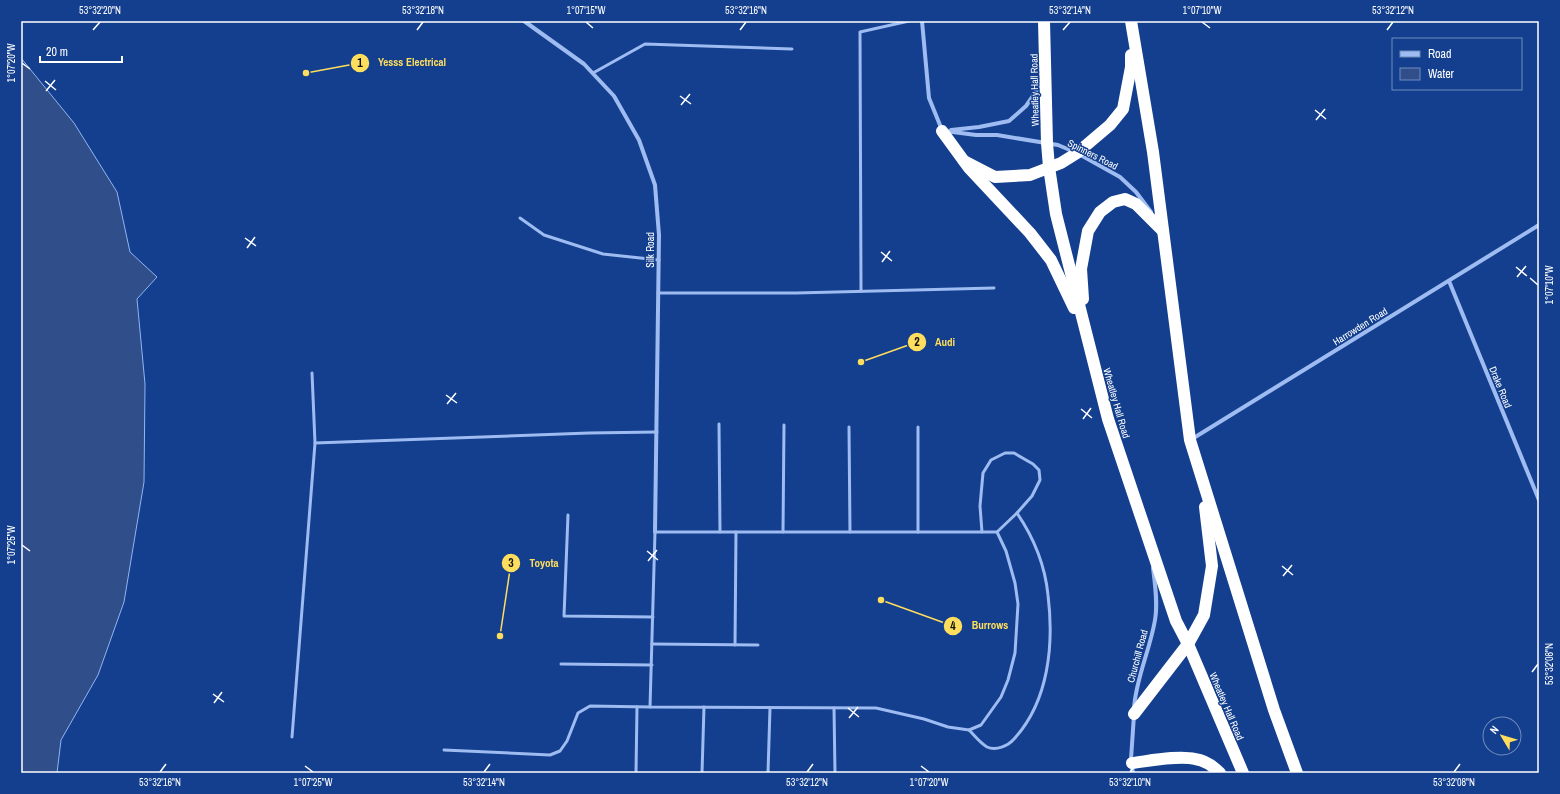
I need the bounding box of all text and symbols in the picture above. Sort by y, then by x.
text: 53°32'20"N [79,4,121,17]
text: 53°32'18"N [402,4,444,17]
text: 1°07'15"W [566,4,606,17]
text: 53°32'16"N [725,4,767,17]
text: 53°32'14"N [1049,4,1091,17]
text: 1°07'10"W [1182,4,1222,17]
text: 53°32'12"N [1372,4,1414,17]
scale bar [40,38,122,64]
legend [1392,38,1522,90]
text: 1°07'20"W [5,43,18,83]
text: 20 m [46,44,68,60]
text: Road [1428,46,1452,62]
callout: Yesss Electrical [350,51,454,74]
street label: Wheatley Hall Road [1027,54,1042,126]
text: 1 [357,55,363,71]
text: Yesss Electrical [378,55,446,69]
text: Water [1428,66,1455,82]
street label: Spinners Road [1065,136,1120,173]
street label: Silk Road [644,232,657,268]
text: 1°07'10"W [1543,265,1556,305]
street label: Harrowden Road [1331,304,1390,348]
callout: Audi [907,331,963,354]
text: 2 [914,334,920,350]
text: Audi [935,335,955,349]
street label: Drake Road [1486,364,1515,410]
street label: Wheatley Hall Road [1100,367,1133,440]
text: 1°07'25"W [5,525,18,565]
callout: Toyota [501,552,566,575]
text: 3 [508,555,514,571]
text: Toyota [530,556,558,570]
callout: Burrows [943,614,1016,637]
text: 4 [950,618,956,634]
text: Burrows [972,618,1008,632]
street label: Churchill Road [1124,628,1151,684]
text: 53°32'08"N [1543,643,1556,685]
street label: Wheatley Hall Road [1206,670,1247,742]
north arrow [1482,716,1522,756]
text: N [1487,723,1502,737]
text: 53°32'16"N [139,776,181,789]
text: 1°07'25"W [293,776,333,789]
text: 53°32'14"N [463,776,505,789]
text: 53°32'12"N [786,776,828,789]
text: 1°07'20"W [909,776,949,789]
text: 53°32'10"N [1109,776,1151,789]
text: 53°32'08"N [1433,776,1475,789]

